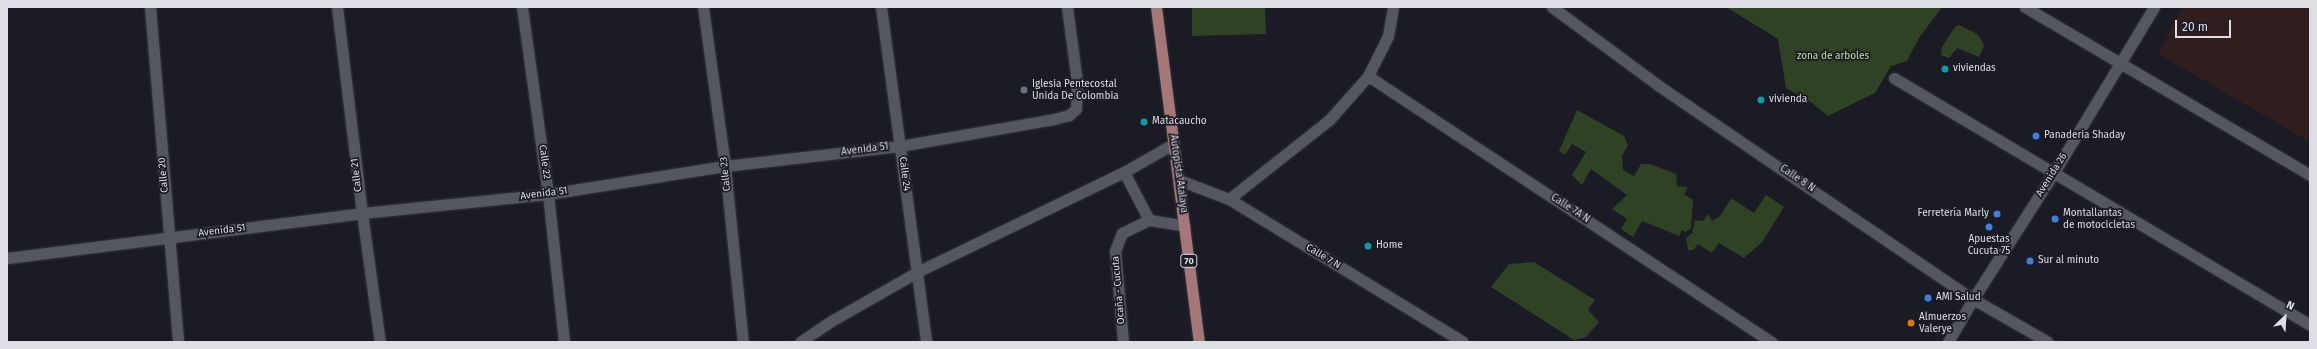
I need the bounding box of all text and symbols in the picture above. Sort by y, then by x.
scale bar [2177,12,2233,38]
text: 20 m [2182,20,2208,34]
park label: zona de arboles [1797,51,1869,63]
place label: viviendas [1953,63,1996,75]
marker: viviendas [1940,64,1950,74]
place label: Iglesia Pentecostal Unida De Colombia [1032,78,1119,102]
marker: Iglesia Pentecostal Unida De Colombia [1019,85,1029,95]
place label: vivienda [1769,94,1807,106]
marker: vivienda [1756,95,1766,105]
place label: Matacaucho [1152,116,1207,128]
marker: Matacaucho [1139,117,1149,127]
place label: Panaderia Shaday [2044,130,2125,142]
marker: Panaderia Shaday [2031,131,2041,141]
street label: Autopista Atalaya [1167,134,1189,214]
street label: Avenida 51 [841,141,889,159]
street label: Calle 22 [536,144,552,180]
street label: Avenida 26 [2034,151,2070,199]
street label: Calle 23 [718,156,734,192]
street label: Calle 24 [896,156,912,192]
street label: Calle 20 [156,157,172,193]
street label: Calle 21 [349,158,365,192]
street label: Calle 8 N [1777,163,1817,195]
street label: Avenida 51 [520,185,568,203]
street label: Calle 7A N [1548,192,1592,226]
place label: Montallantas de motocicletas [2063,207,2135,230]
place label: Ferretería Marly [1918,208,1989,220]
marker: Ferretería Marly [1992,209,2002,219]
marker: Montallantas de motocicletas [2050,214,2060,224]
street label: Avenida 51 [198,222,246,240]
marker: Apuestas Cucuta 75 [1984,222,1994,232]
place label: Apuestas Cucuta 75 [1968,233,2010,256]
place label: Home [1376,240,1403,252]
marker: Home [1363,241,1373,251]
street label: Calle 7 N [1303,242,1343,272]
road number: 70 [1180,254,1198,268]
street label: Ocaña - Cucuta [1110,255,1128,325]
place label: Sur al minuto [2038,255,2099,267]
marker: Sur al minuto [2025,256,2035,266]
place label: AMI Salud [1936,292,1981,304]
marker: AMI Salud [1923,293,1933,303]
north arrow [2265,297,2305,337]
text: N [2284,298,2296,313]
place label: Almuerzos Valerye [1919,311,1966,334]
marker: Almuerzos Valerye [1906,318,1916,328]

